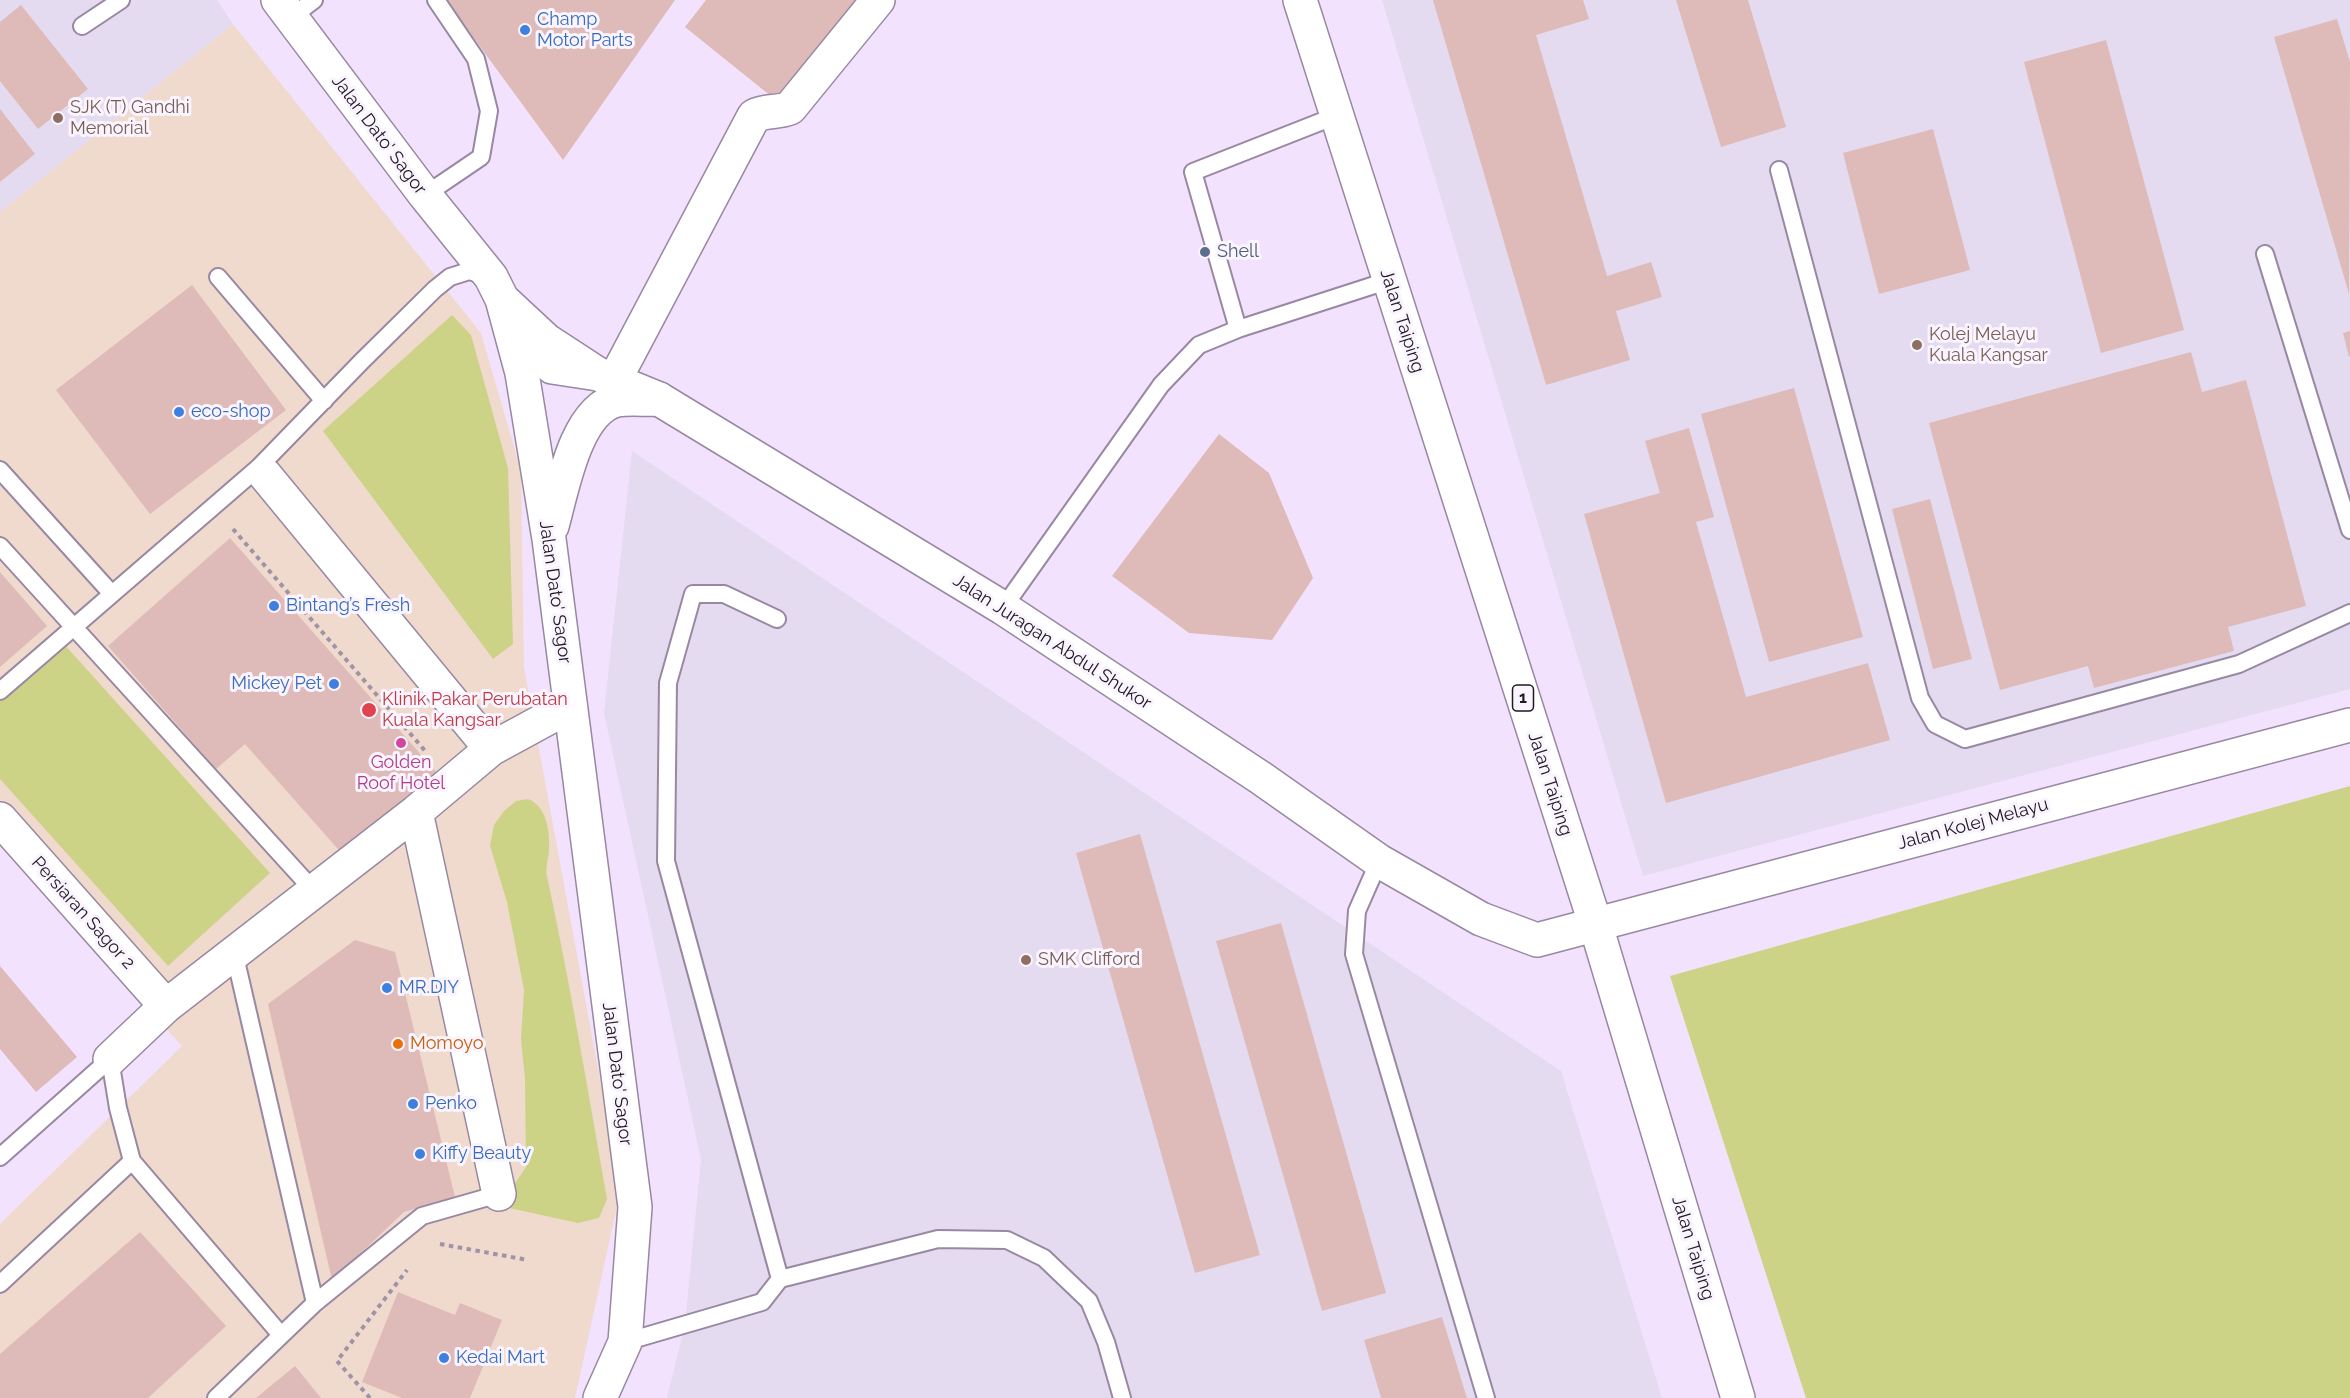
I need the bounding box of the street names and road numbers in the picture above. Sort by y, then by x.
street label: Jalan Dato' Sagor [327,71,431,199]
street label: Jalan Taiping [1375,267,1429,375]
street label: Jalan Dato' Sagor [534,519,576,665]
street label: Jalan Juragan Abdul Shukor [949,570,1155,714]
road number: 1 [1512,685,1534,711]
street label: Jalan Taiping [1523,730,1577,838]
street label: Jalan Kolej Melayu [1895,794,2051,854]
street label: Persiaran Sagor 2 [27,852,139,974]
street label: Jalan Dato' Sagor [598,1001,636,1147]
street label: Jalan Taiping [1667,1193,1719,1303]

